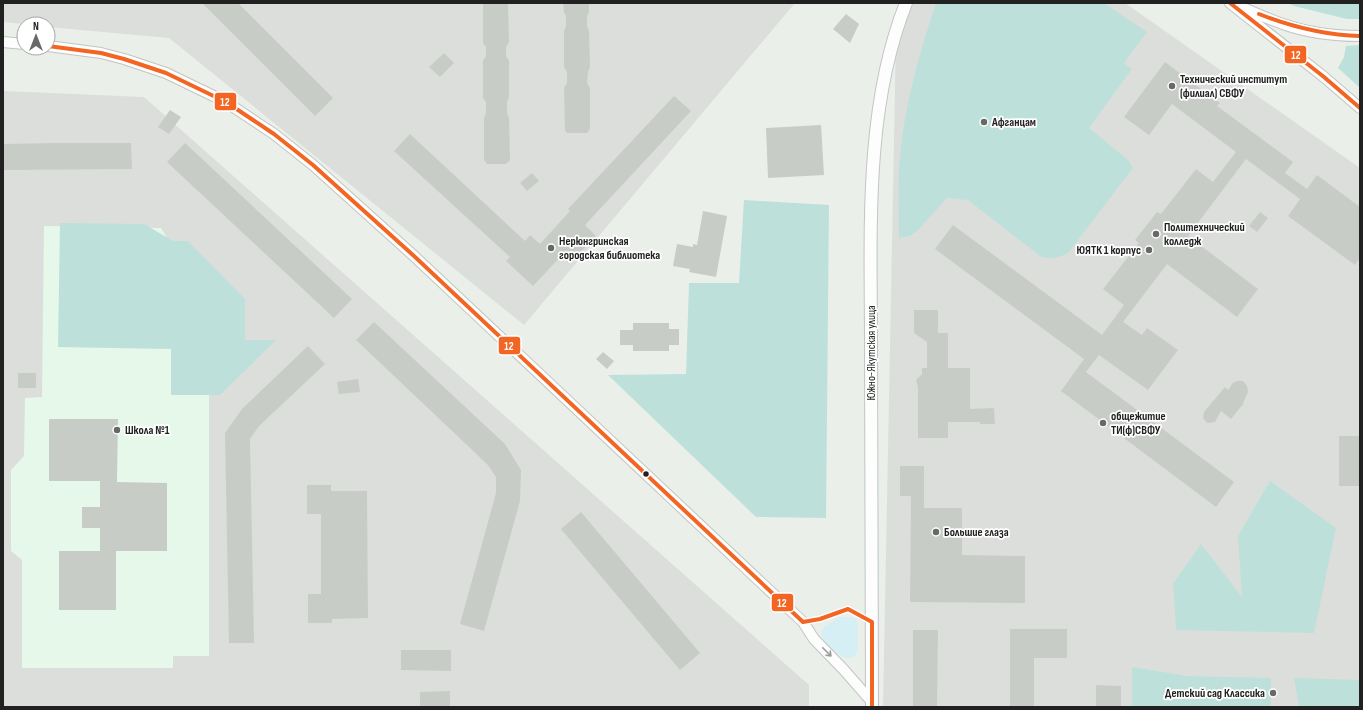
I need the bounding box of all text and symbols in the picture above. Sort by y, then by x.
north arrow [16,16,56,56]
text: N [33,20,39,33]
line badge: 12 [1284,45,1307,64]
text: 12 [1291,49,1301,62]
place label: Технический институт (филиал) СВФУ [1180,72,1287,101]
marker: Технический институт (филиал) СВФУ [1167,81,1177,91]
line badge: 12 [214,92,237,111]
text: 12 [220,96,230,109]
place label: Афганцам [991,115,1036,130]
marker: Афганцам [979,117,989,127]
place label: Политехнический колледж [1164,220,1245,249]
marker: Политехнический колледж [1151,229,1161,239]
place label: Нерюнгринская городская библиотека [559,234,660,263]
marker: Нерюнгринская городская библиотека [546,243,556,253]
place label: ЮЯТК 1 корпус [1077,243,1141,258]
marker: ЮЯТК 1 корпус [1144,245,1154,255]
street label: Южно-Якутская улица [864,305,879,401]
line badge: 12 [498,336,521,355]
text: 12 [504,340,514,353]
place label: общежитие ТИ(ф)СВФУ [1111,409,1166,438]
marker: общежитие ТИ(ф)СВФУ [1098,418,1108,428]
place label: Школа №1 [125,423,170,438]
marker: Школа №1 [112,425,122,435]
unlabelled marker [641,469,651,479]
place label: Большие глаза [944,525,1009,540]
marker: Большие глаза [931,527,941,537]
line badge: 12 [771,593,794,612]
text: 12 [777,597,787,610]
one-way arrow [822,647,832,657]
place label: Детский сад Классика [1165,686,1265,701]
marker: Детский сад Классика [1268,688,1278,698]

